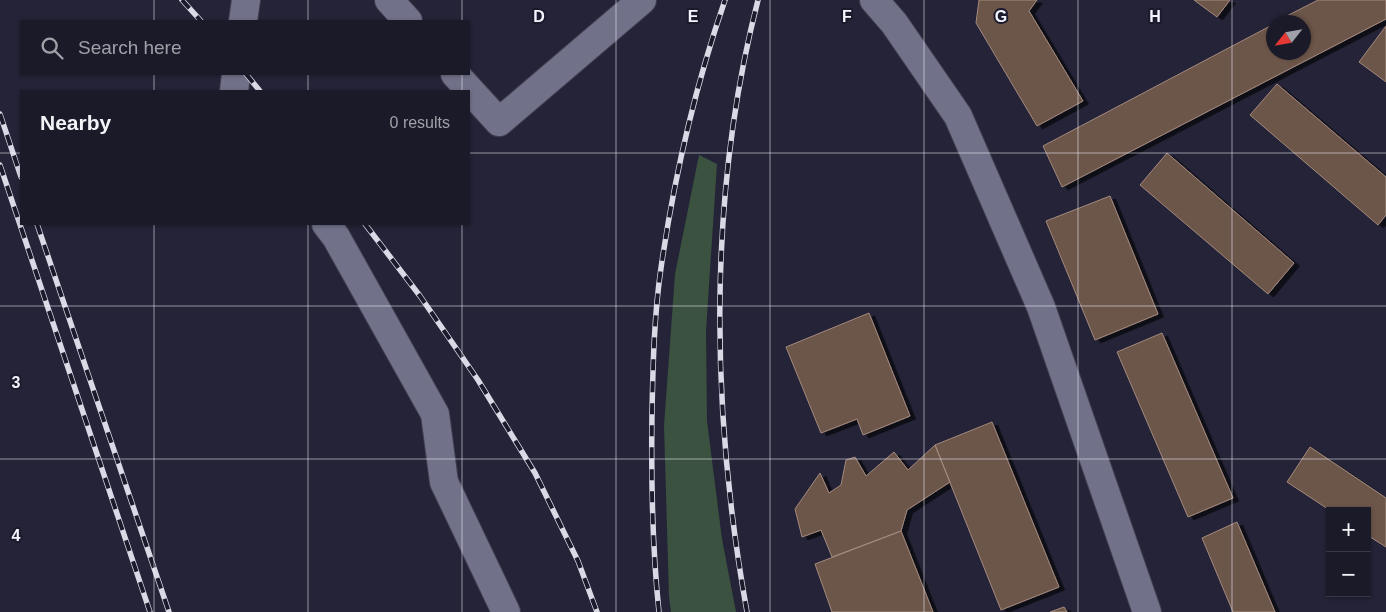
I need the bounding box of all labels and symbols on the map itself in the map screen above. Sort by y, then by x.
text: D [533,8,545,25]
text: E [688,8,699,25]
text: F [842,8,852,25]
text: G [995,8,1007,25]
text: H [1149,8,1161,25]
north arrow [1266,15,1311,60]
text: 3 [12,374,21,391]
text: 4 [12,527,21,544]

